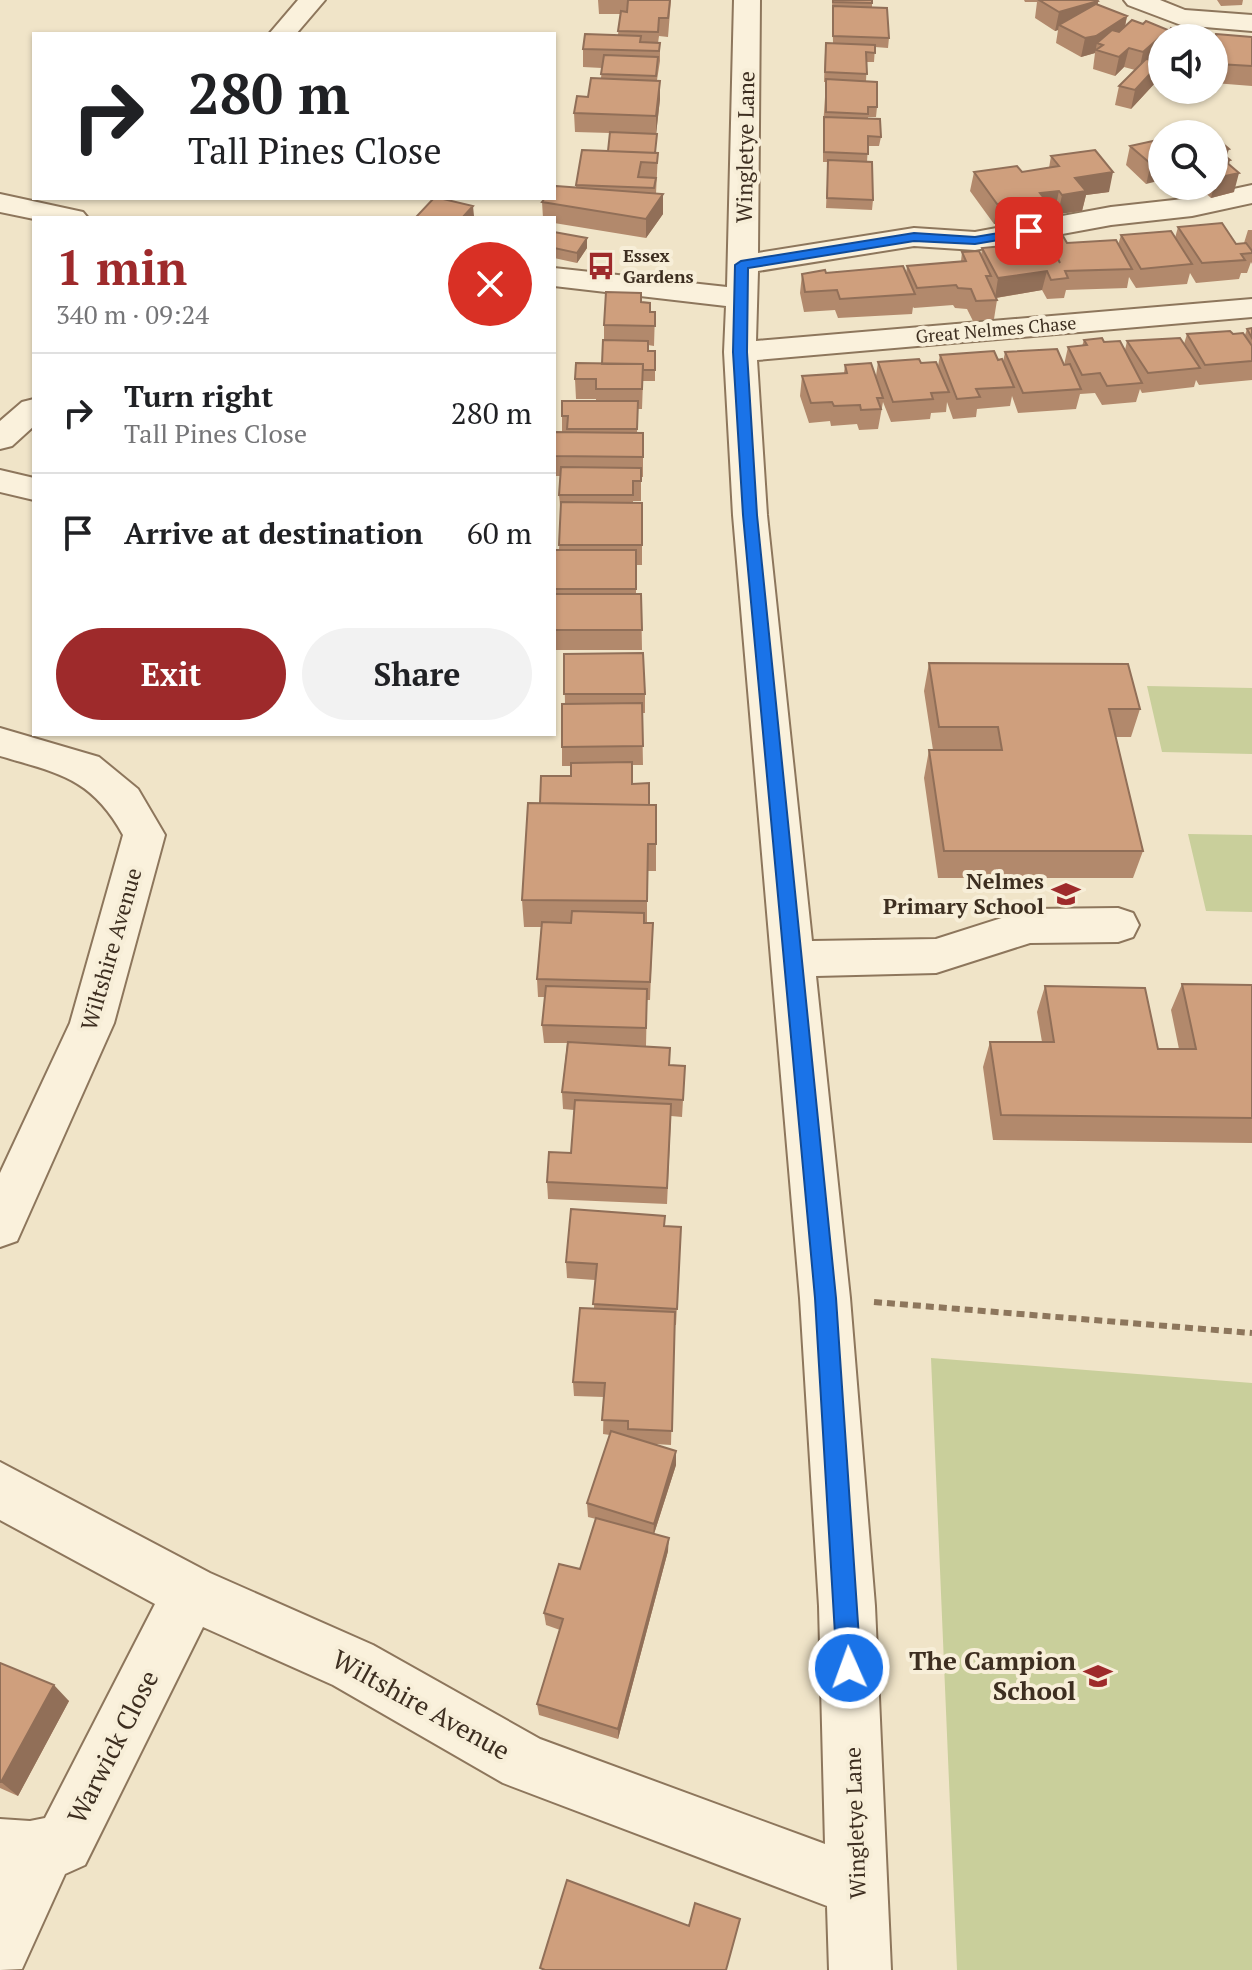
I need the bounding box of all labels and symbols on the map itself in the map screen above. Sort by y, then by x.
street label: Wingletye Lane [729,71,760,223]
pin [995,197,1063,265]
place label: Essex Gardens [623,243,694,288]
bus stop icon: Essex Gardens [586,251,616,281]
street label: Great Nelmes Chase [915,310,1077,348]
street label: Wiltshire Avenue [73,864,148,1033]
place label: Nelmes Primary School [883,866,1044,920]
school or university icon: Nelmes Primary School [1051,879,1081,909]
position arrow [807,1626,891,1710]
street label: Wiltshire Avenue [327,1641,516,1767]
place label: The Campion School [909,1643,1076,1707]
school or university icon: The Campion School [1083,1661,1113,1691]
street label: Warwick Close [59,1664,165,1829]
street label: Wingletye Lane [837,1747,872,1900]

